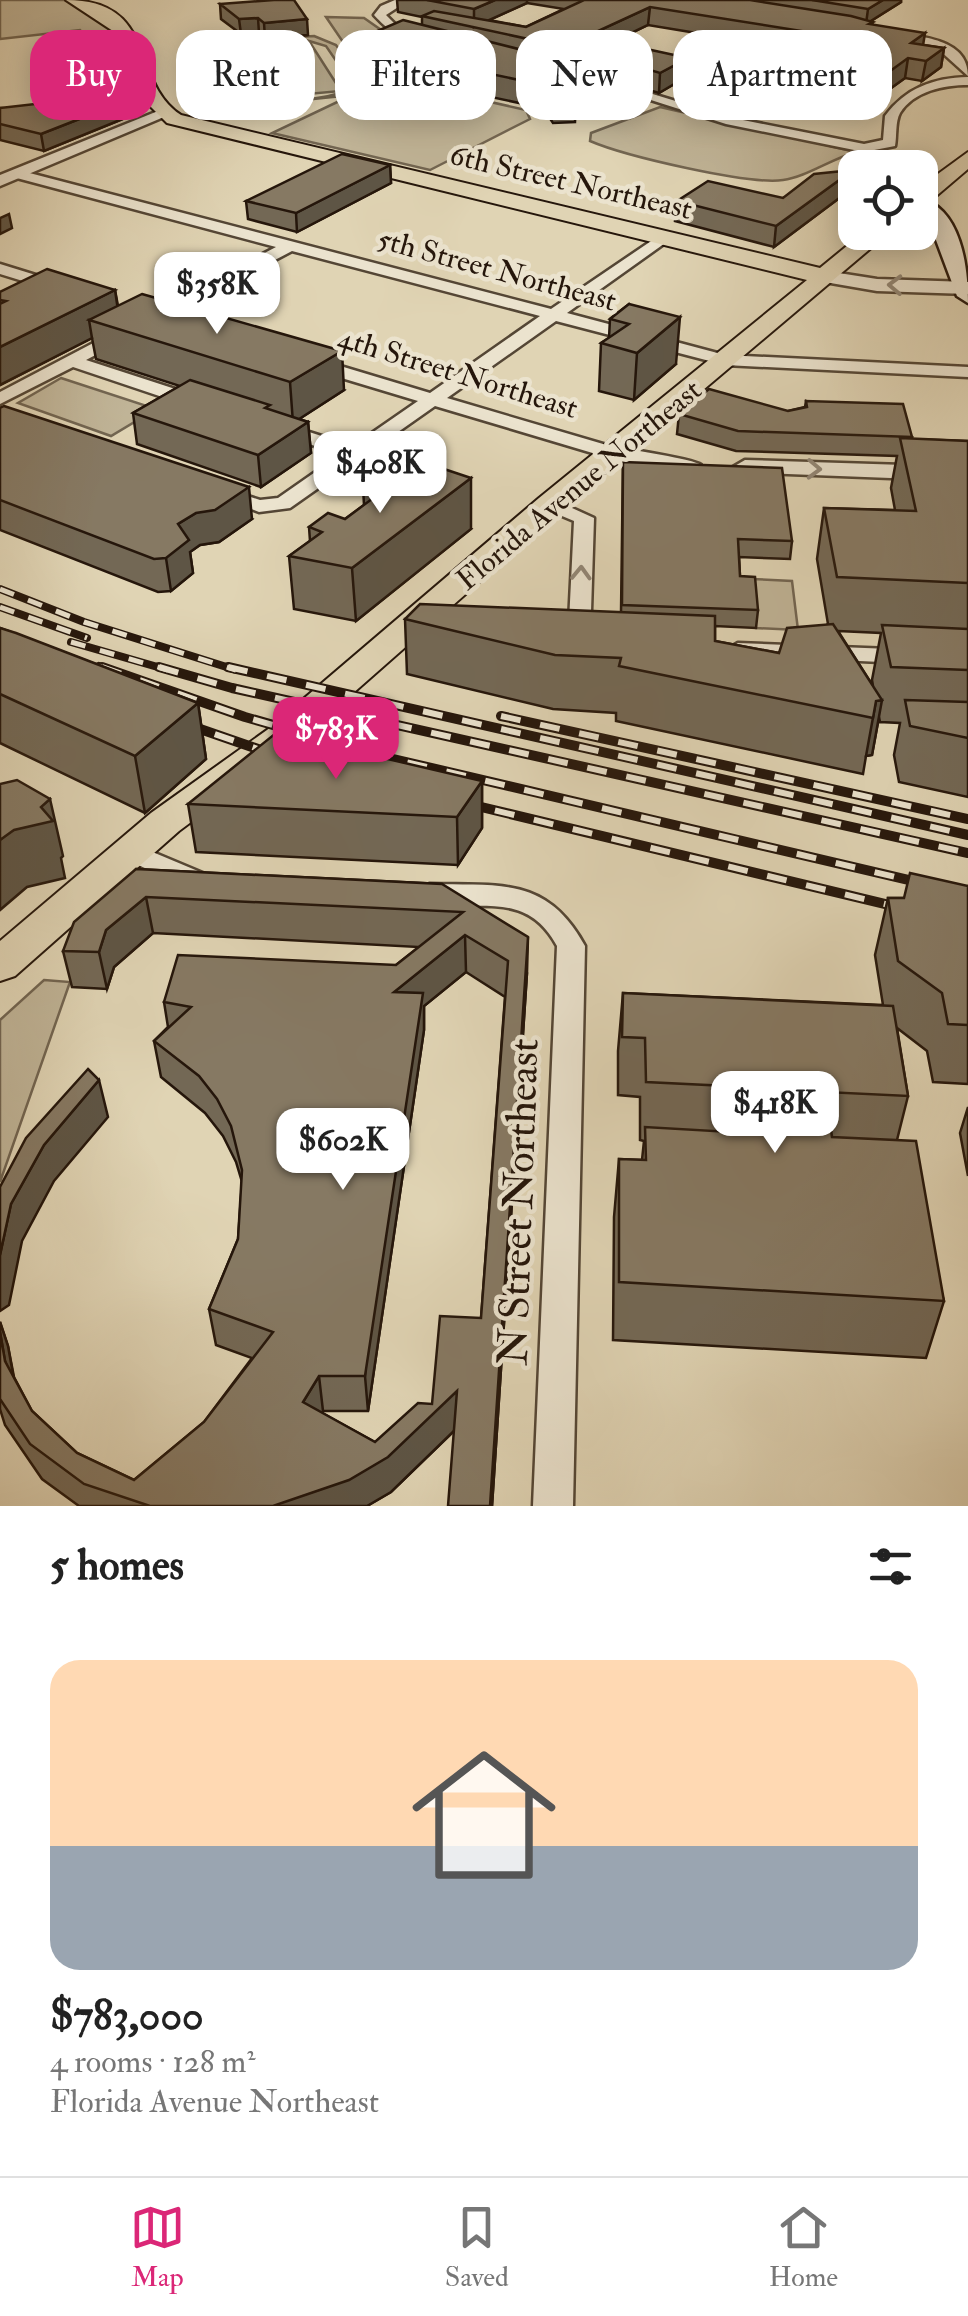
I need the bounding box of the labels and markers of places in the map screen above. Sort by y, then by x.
pin: $358K [147,252,287,337]
pin: $408K [310,431,450,516]
pin: $783K [266,697,406,782]
pin: $418K [705,1071,845,1156]
pin: $602K [273,1108,413,1193]

